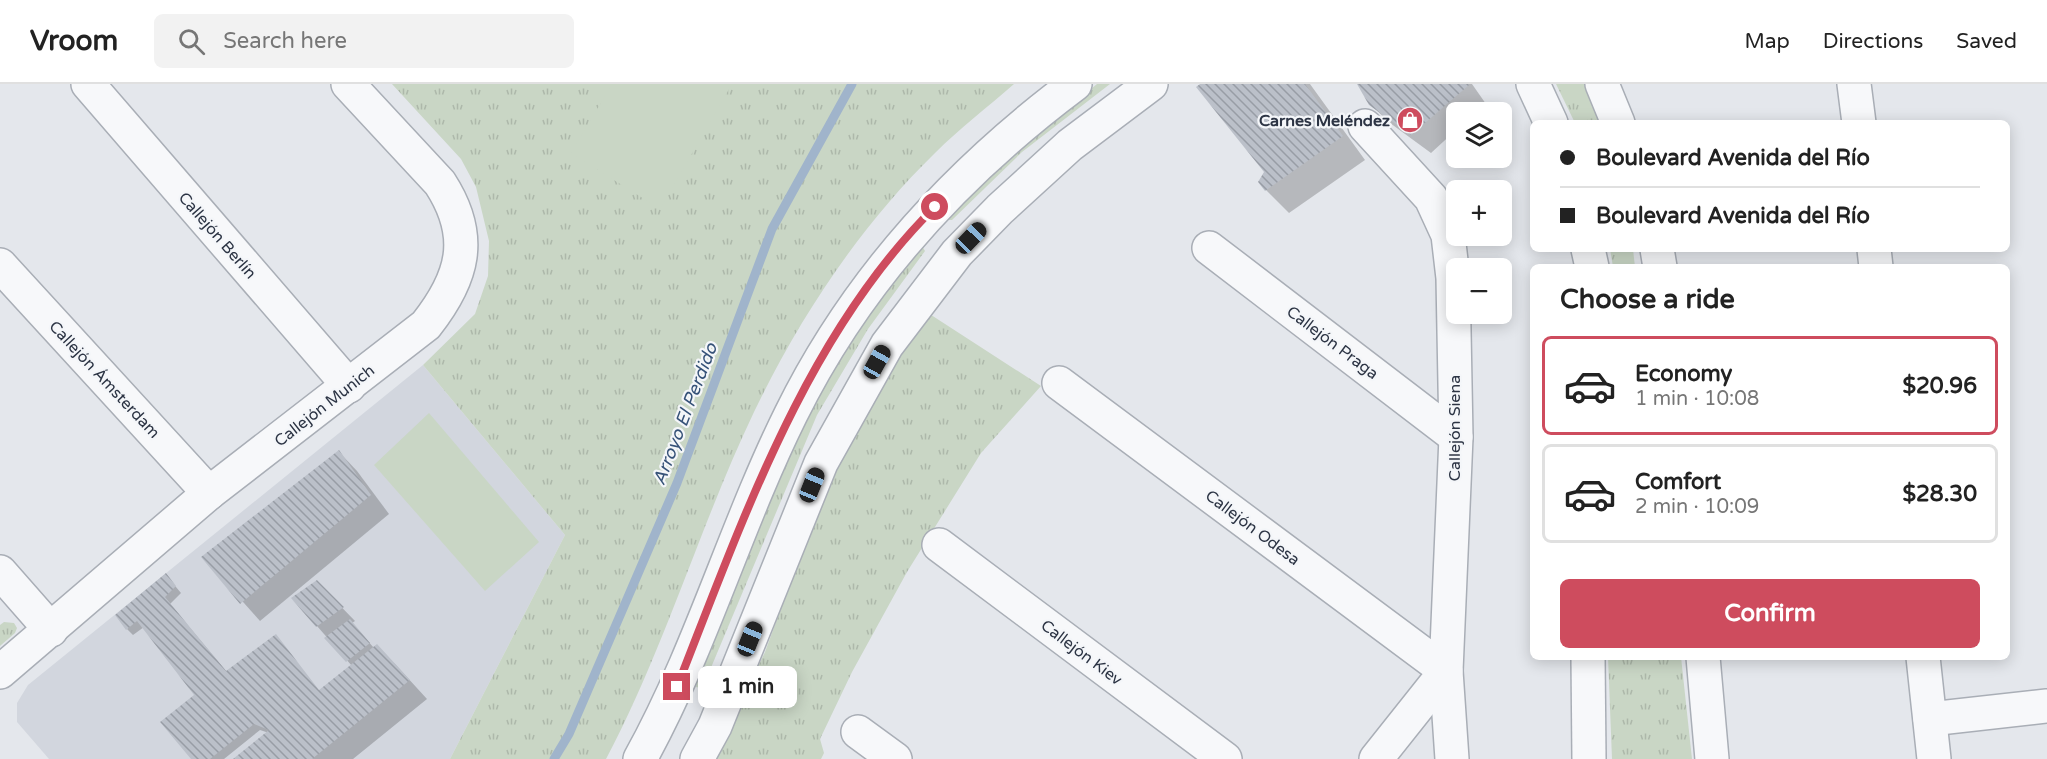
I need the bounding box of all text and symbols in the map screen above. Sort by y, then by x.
search box [154,14,574,68]
text: Vroom [30,24,118,58]
icon: search [175,25,208,58]
text: Search here [223,28,347,54]
text: Map [1744,29,1790,54]
text: Directions [1823,29,1923,54]
text: Saved [1956,29,2017,54]
map controls [1446,102,1512,324]
button: layers [1446,102,1512,168]
shop icon: Carnes Meléndez [1395,105,1425,135]
place label: Carnes Meléndez [1259,111,1390,131]
text: Boulevard Avenida del Río [1596,145,1870,171]
button: + [1446,180,1512,246]
street label: Callejón Berlín [174,188,260,283]
route start [921,193,948,220]
text: Boulevard Avenida del Río [1596,203,1870,229]
car [952,219,990,257]
button: − [1446,258,1512,324]
text: Choose a ride [1560,283,1735,316]
street label: Callejón Praga [1283,302,1382,384]
street label: Callejón Ámsterdam [45,317,164,443]
water label: Arroyo El Perdido [648,339,723,488]
car [860,342,894,382]
icon: car [1563,359,1617,413]
street label: Callejón Munich [270,360,379,451]
text: Economy [1635,361,1732,387]
text: $20.96 [1902,373,1977,399]
street label: Callejón Siena [1445,375,1465,481]
text: 1 min · 10:08 [1635,387,1759,411]
car [797,465,827,505]
icon: car [1563,467,1617,521]
text: Comfort [1635,469,1721,495]
text: $28.30 [1902,481,1977,507]
street label: Callejón Odesa [1201,486,1304,570]
text: 2 min · 10:09 [1635,495,1759,519]
button: Confirm [1560,579,1980,648]
street label: Callejón Kiev [1037,616,1127,690]
car [735,619,765,659]
callout: 1 min [698,666,797,708]
route end [663,673,690,700]
text: 1 min [721,675,774,699]

